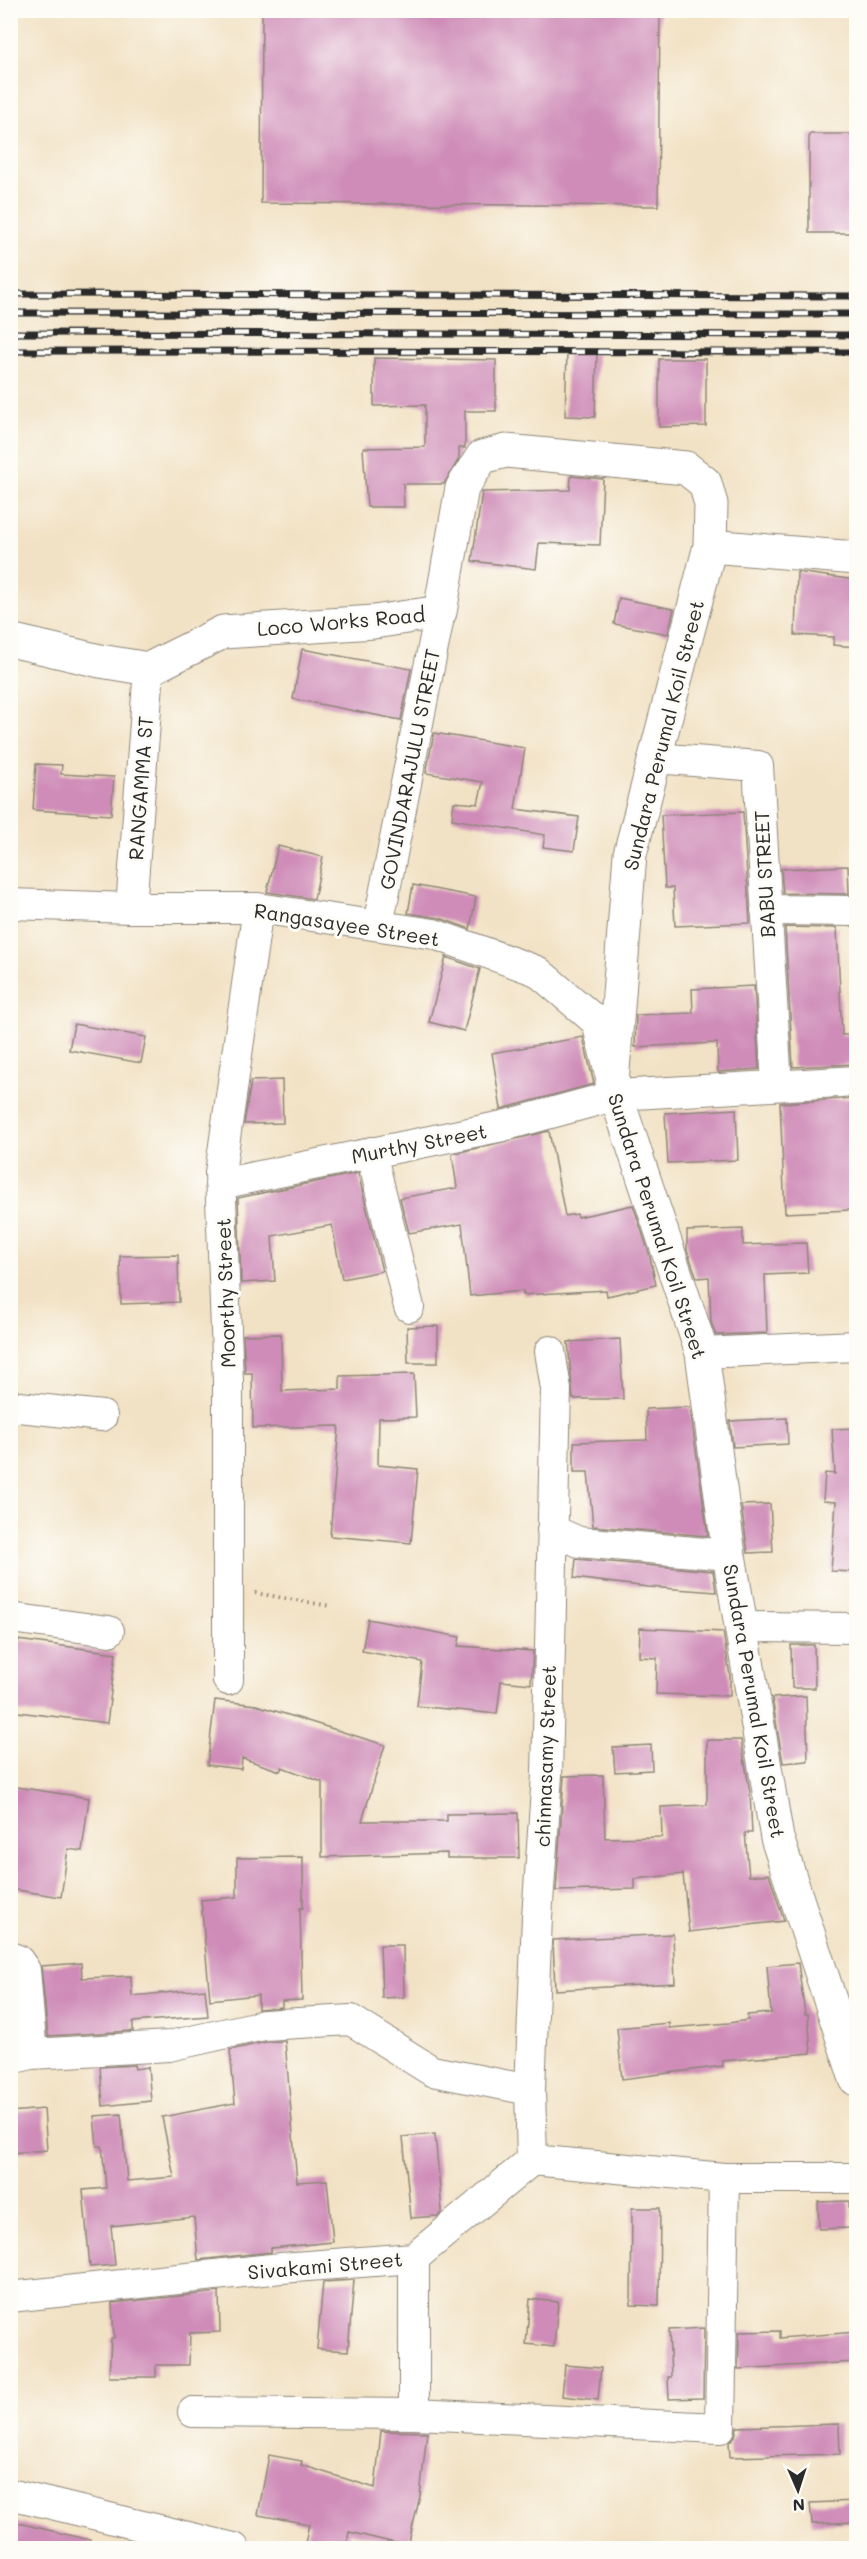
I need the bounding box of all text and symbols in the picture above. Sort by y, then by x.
street label: Sundara Perumal Koil Street [617,597,709,873]
street label: Loco Works Road [256,601,426,641]
street label: GOVINDARAJULU STREET [373,646,445,892]
street label: RANGAMMA ST [122,715,158,861]
street label: BABU STREET [748,810,780,938]
street label: Rangasayee Street [252,896,442,952]
street label: Sundara Perumal Koil Street [603,1090,713,1362]
street label: Murthy Street [349,1117,489,1169]
street label: Moorthy Street [209,1217,241,1369]
street label: Sundara Perumal Koil Street [718,1562,792,1840]
street label: chinnasamy Street [529,1664,561,1848]
street label: Sivakami Street [246,2245,404,2285]
north arrow [768,2460,828,2520]
text: N [792,2495,805,2516]

